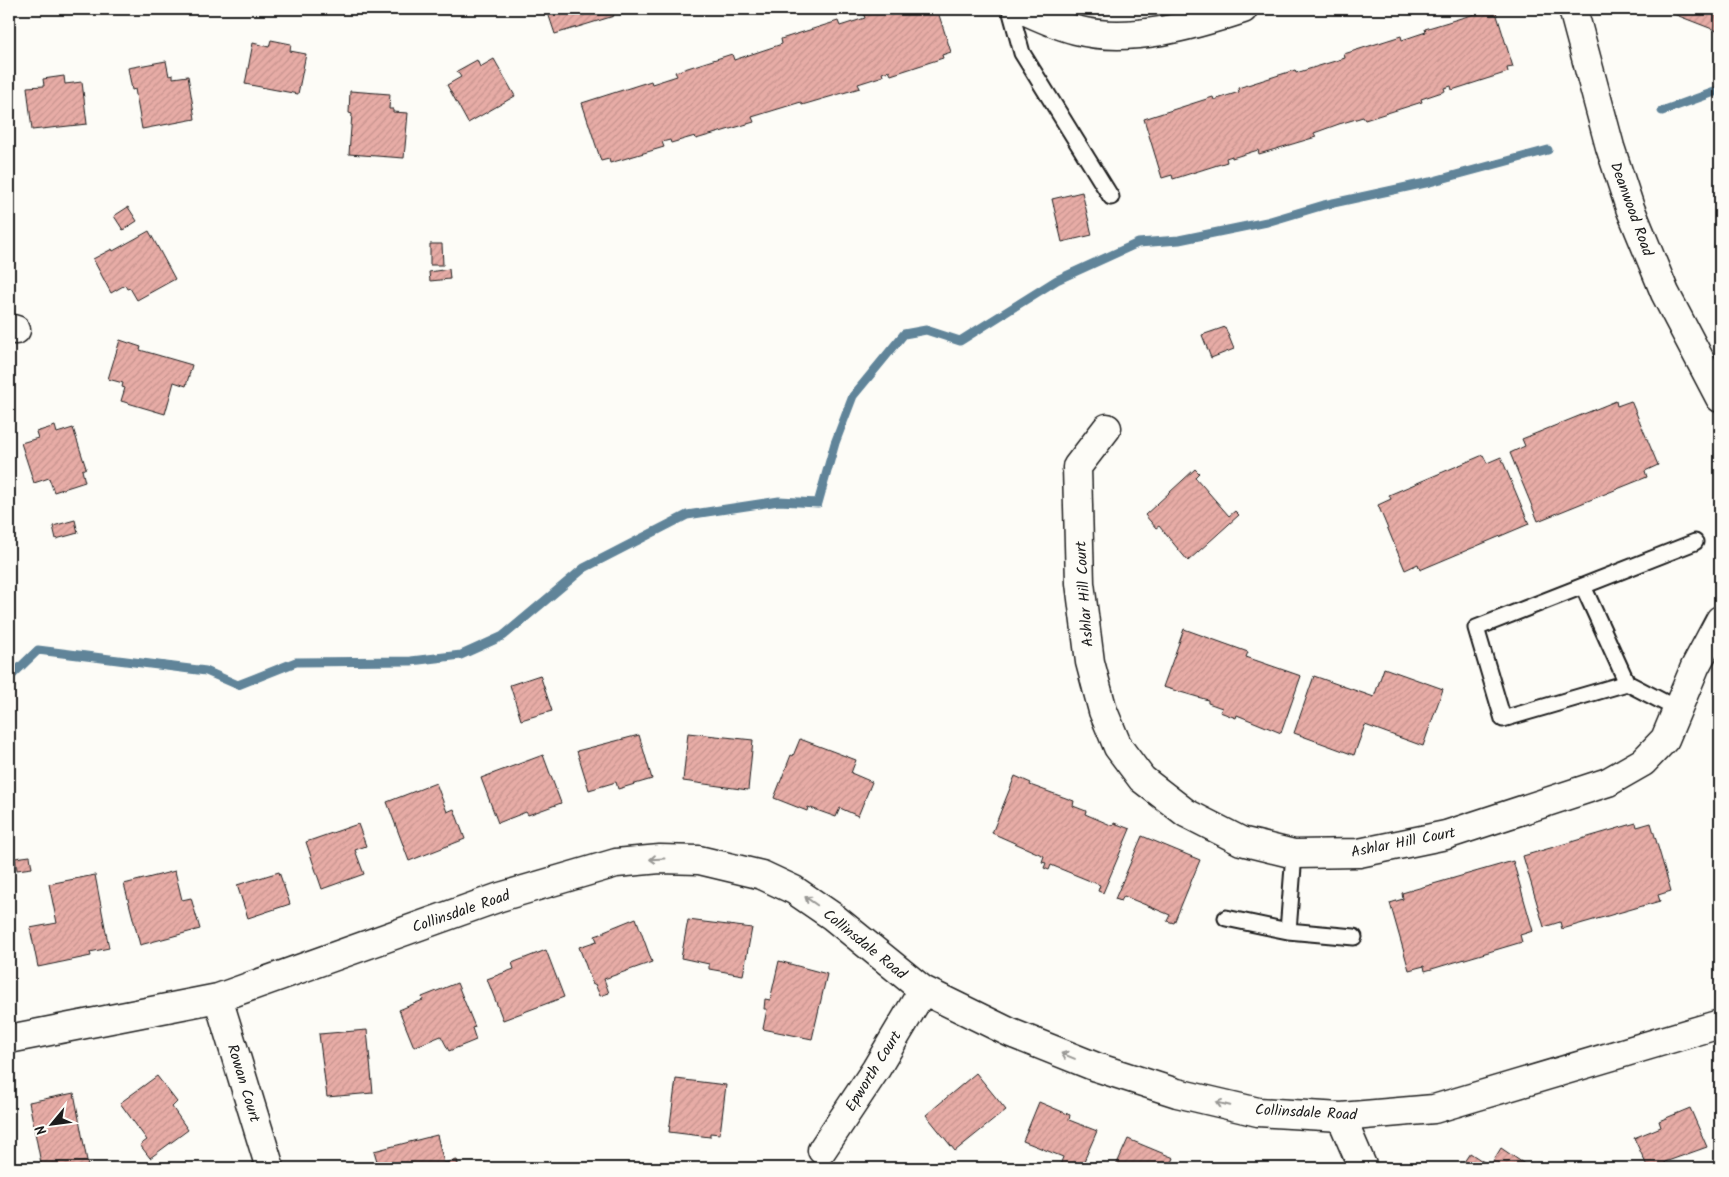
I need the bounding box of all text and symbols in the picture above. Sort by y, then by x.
street label: Deanwood Road [1603,159,1659,260]
street label: Ashlar Hill Court [1069,540,1101,648]
street label: Ashlar Hill Court [1349,821,1458,865]
one-way arrow [649,855,665,864]
street label: Collinsdale Road [409,884,514,940]
one-way arrow [804,896,818,906]
street label: Collinsdale Road [817,903,912,987]
street label: Epworth Court [839,1026,908,1117]
street label: Rowan Court [220,1041,266,1125]
one-way arrow [1061,1050,1076,1060]
street label: Collinsdale Road [1254,1098,1358,1128]
one-way arrow [1215,1099,1231,1108]
north arrow [28,1100,78,1150]
text: N [30,1120,53,1139]

